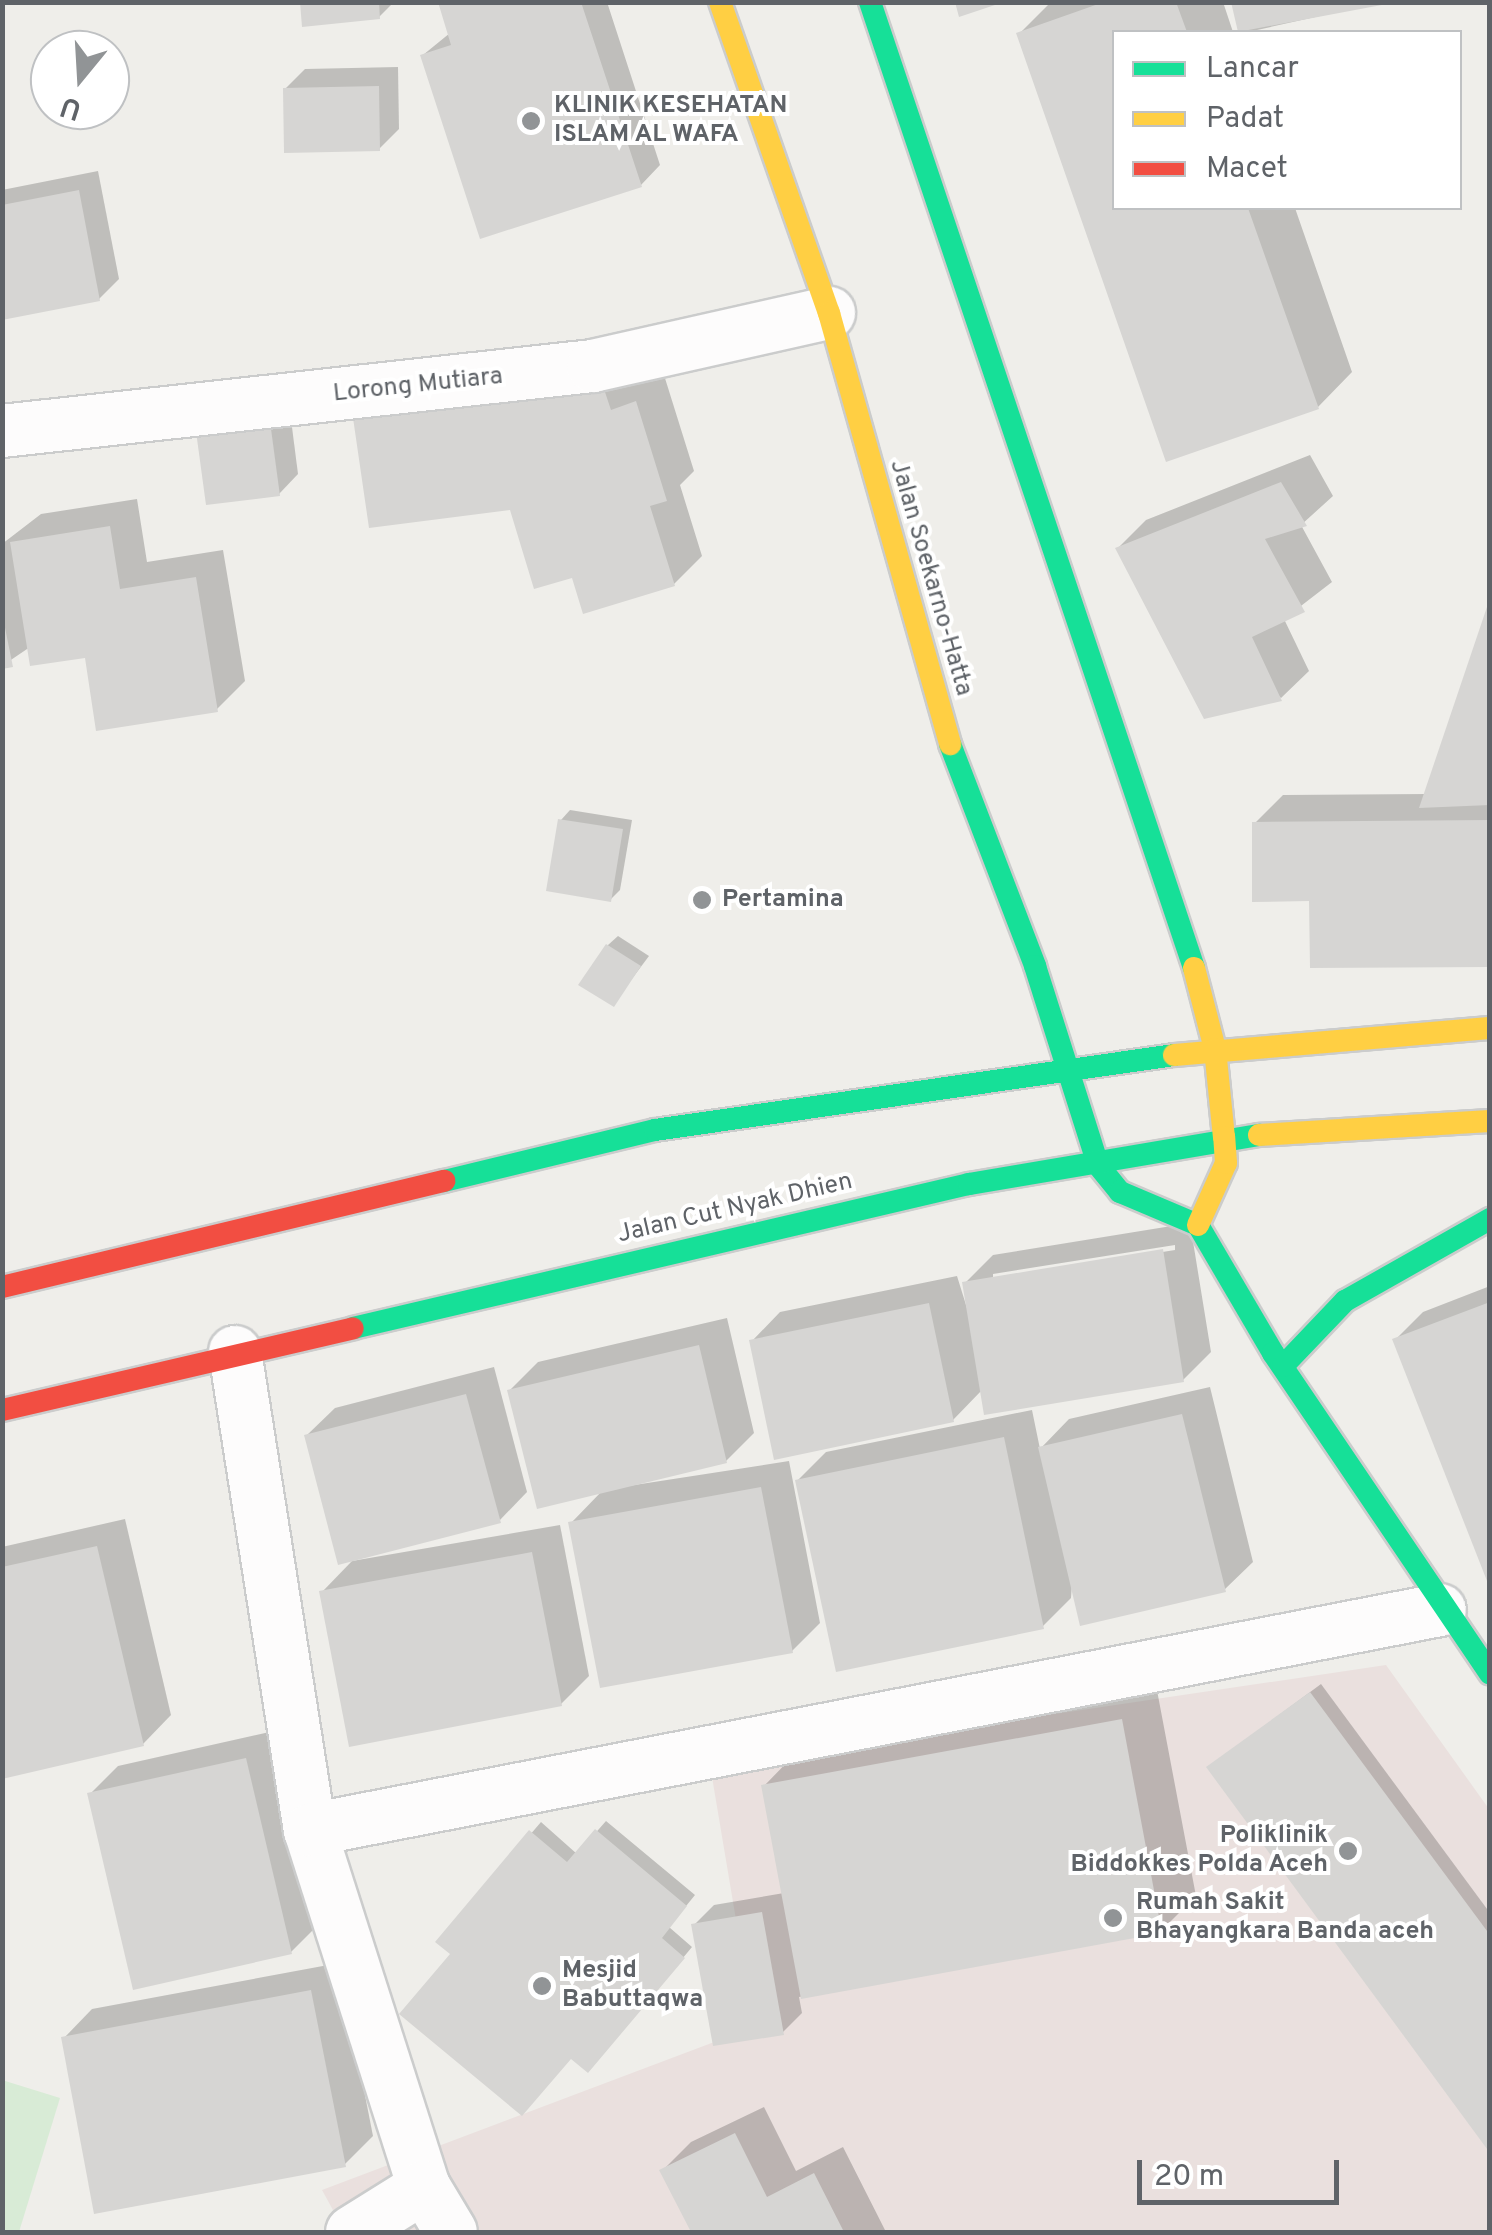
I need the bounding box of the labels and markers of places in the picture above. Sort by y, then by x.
place label: KLINIK KESEHATAN ISLAM AL WAFA [554,92,787,151]
marker: KLINIK KESEHATAN ISLAM AL WAFA [518,108,544,134]
place label: Pertamina [722,885,844,915]
marker: Pertamina [691,889,713,911]
place label: Poliklinik Biddokkes Polda Aceh [1069,1822,1328,1881]
marker: Poliklinik Biddokkes Polda Aceh [1337,1840,1359,1862]
place label: Rumah Sakit Bhayangkara Banda aceh [1136,1889,1434,1948]
marker: Rumah Sakit Bhayangkara Banda aceh [1100,1905,1126,1931]
place label: Mesjid Babuttaqwa [562,1957,703,2016]
marker: Mesjid Babuttaqwa [531,1975,553,1997]

